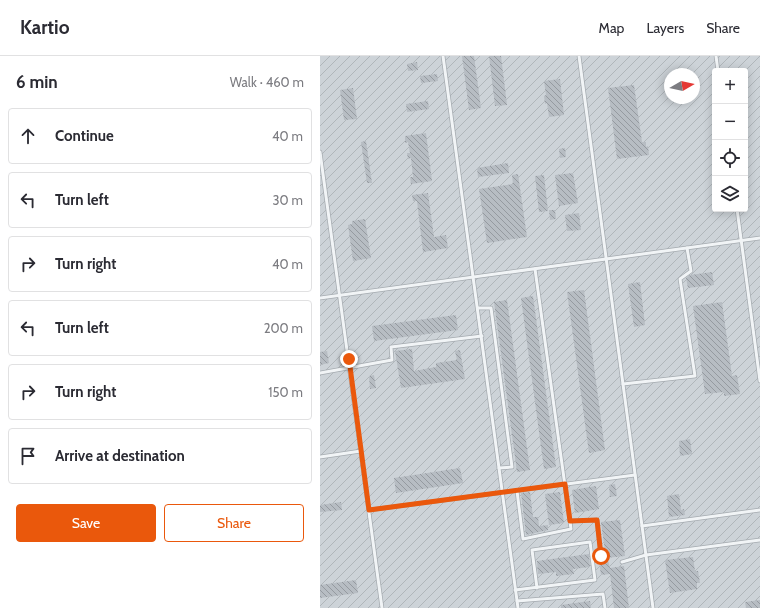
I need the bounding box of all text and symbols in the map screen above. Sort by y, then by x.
text: Kartio [20,16,69,39]
text: Map [599,19,624,37]
text: Layers [646,19,684,37]
text: Share [706,19,740,37]
north arrow [664,68,700,104]
map controls [712,68,748,212]
button: + [712,68,748,104]
text: 6 min [16,72,58,92]
text: Walk · 460 m [230,74,304,90]
button: − [712,104,748,140]
icon: ahead [17,125,39,147]
text: Continue [55,127,114,145]
text: 40 m [272,128,303,144]
button: locate [712,140,748,176]
button: layers [712,176,748,212]
icon: left [17,189,39,211]
text: Turn left [55,191,109,209]
text: 30 m [273,192,303,208]
icon: right [17,253,39,275]
text: Turn right [55,255,116,273]
text: 40 m [272,256,303,272]
icon: left [17,317,39,339]
text: Turn left [55,319,109,337]
text: 200 m [264,320,303,336]
route end [340,350,358,368]
icon: right [17,381,39,403]
text: Turn right [55,383,116,401]
text: 150 m [268,384,303,400]
icon: arrive [17,445,39,467]
text: Arrive at destination [55,447,185,465]
button: Save [16,504,156,542]
button: Share [164,504,304,542]
route start [592,547,610,565]

